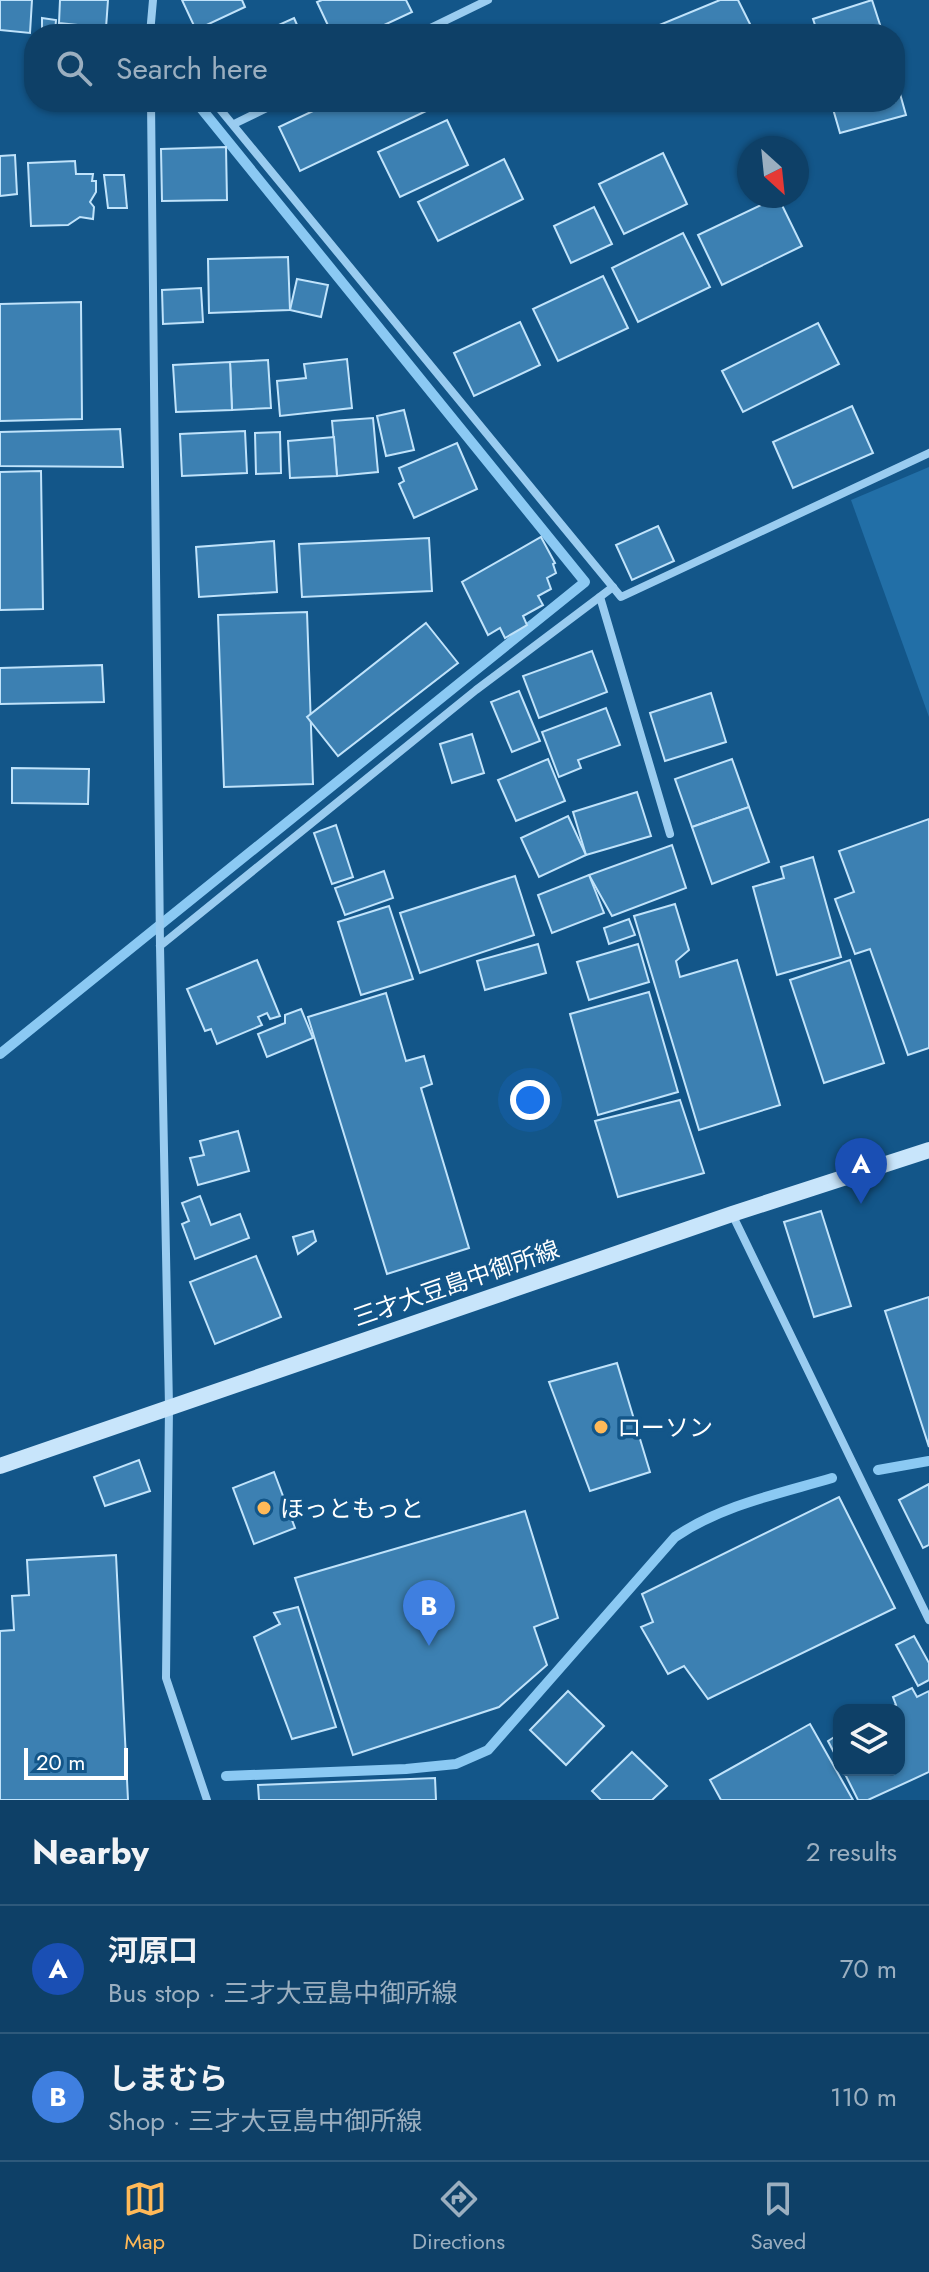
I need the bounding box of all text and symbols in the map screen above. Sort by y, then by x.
search box [24,24,905,112]
icon: search [52,46,96,90]
text: Search here [116,47,268,90]
north arrow [737,136,809,208]
your location [510,1080,550,1120]
pin: A [835,1138,887,1204]
street label: 三才大豆島中御所線 [348,1231,564,1335]
place label: ローソン [617,1410,713,1445]
marker: ローソン [592,1418,610,1436]
place label: ほっともっと [280,1491,424,1526]
marker: ほっともっと [255,1499,273,1517]
pin: B [403,1580,455,1646]
map controls [833,1704,905,1776]
button: layers [833,1704,905,1776]
scale bar [24,1744,128,1780]
text: 20 m [36,1746,85,1778]
text: Nearby [32,1828,149,1877]
text: 2 results [806,1833,897,1871]
text: 河原口 [108,1929,198,1972]
text: A [48,1950,68,1988]
text: 70 m [840,1950,897,1988]
text: Bus stop · 三才大豆島中御所線 [108,1974,458,2012]
text: しまむら [108,2057,228,2100]
text: B [49,2078,67,2116]
text: 110 m [830,2078,897,2116]
text: Shop · 三才大豆島中御所線 [108,2102,422,2140]
tab: Map [123,2177,167,2257]
tab: Directions [412,2177,505,2257]
tab: Saved [751,2177,806,2257]

